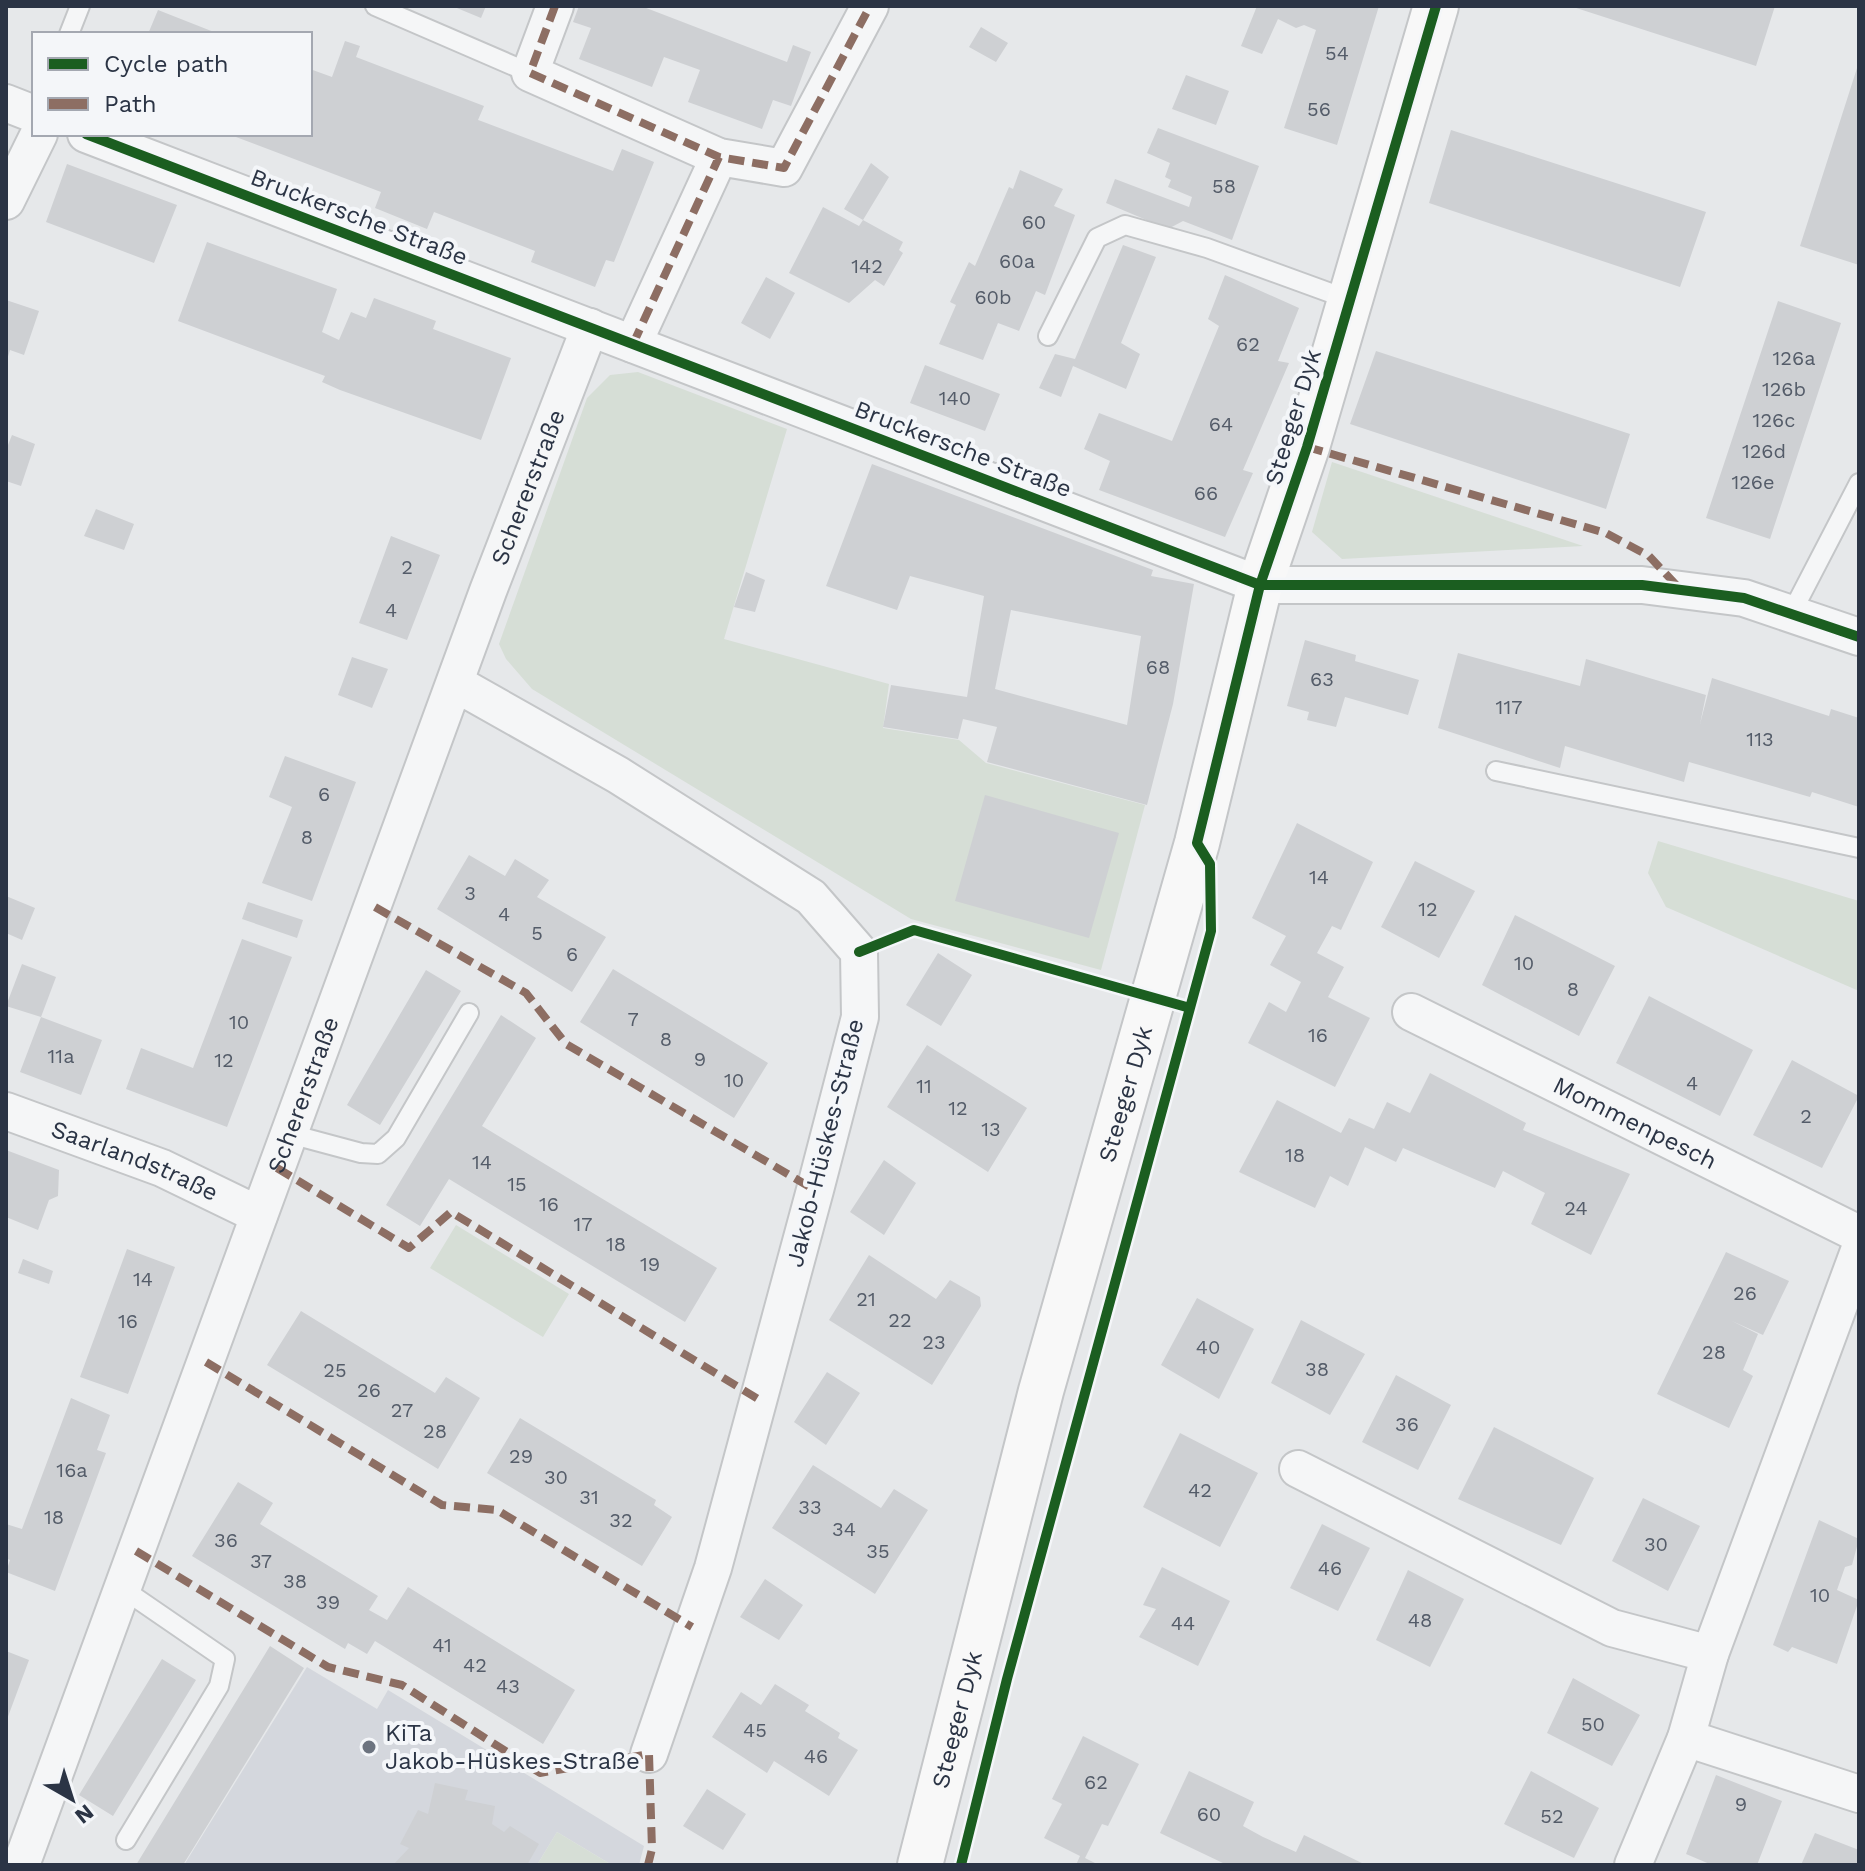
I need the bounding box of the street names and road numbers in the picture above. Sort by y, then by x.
street label: Bruckersche Straße [247,163,471,271]
street label: Steeger Dyk [1259,345,1327,488]
street label: Bruckersche Straße [851,395,1075,503]
street label: Schererstraße [485,406,571,569]
street label: Schererstraße [262,1013,345,1177]
street label: Jakob-Hüskes-Straße [781,1016,869,1270]
street label: Steeger Dyk [1093,1022,1158,1165]
street label: Mommenpesch [1549,1071,1721,1175]
street label: Saarlandstraße [47,1115,223,1207]
street label: Steeger Dyk [926,1648,988,1791]

